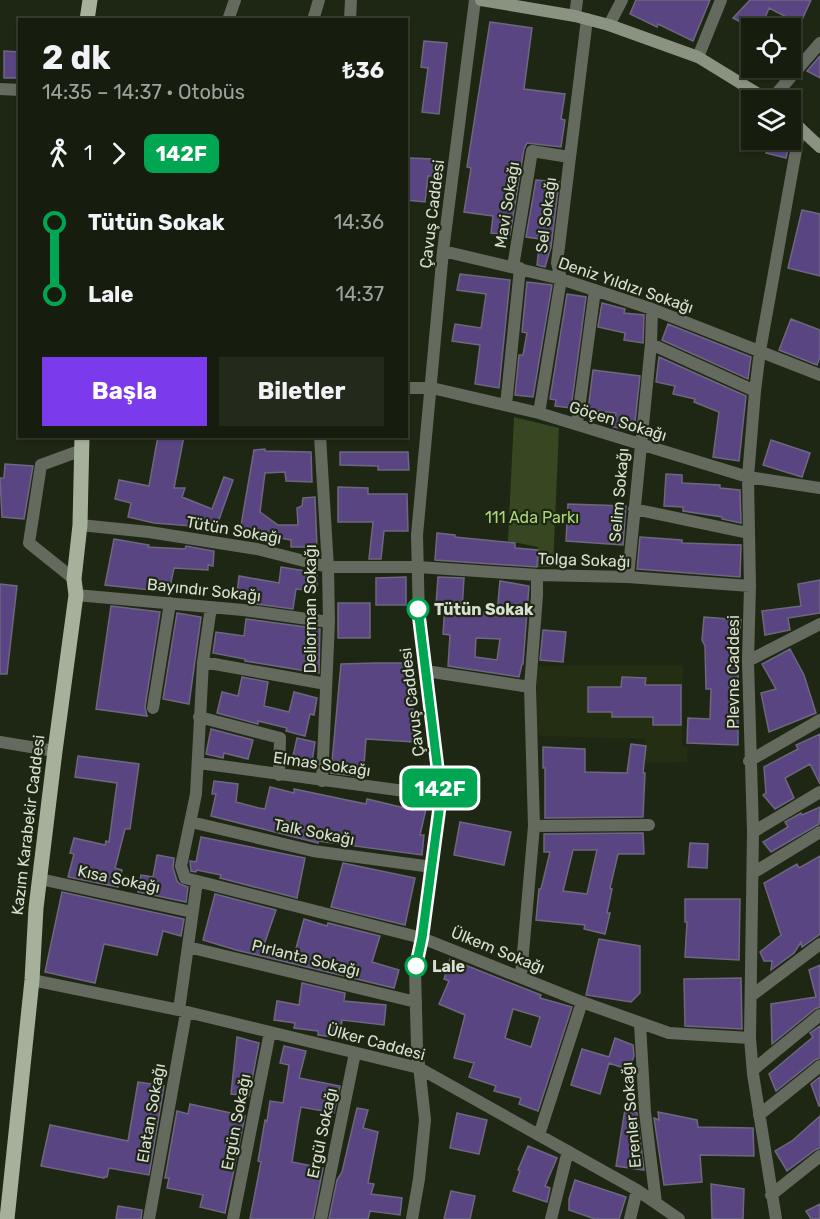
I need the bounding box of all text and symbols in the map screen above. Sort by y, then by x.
map controls [741,18,801,150]
button: locate [741,18,801,78]
text: 2 dk [42,38,111,77]
text: ₺36 [343,57,384,84]
text: 14:35 – 14:37 · Otobüs [42,80,245,104]
button: layers [741,90,801,150]
icon: walk [42,137,75,170]
icon: forward [102,137,135,170]
text: 1 [84,141,93,165]
text: 142F [156,141,207,166]
street label: Çavuş Caddesi [416,159,448,269]
street label: Mavi Sokağı [491,160,523,250]
street label: Sel Sokağı [532,176,560,254]
text: Tütün Sokak [88,209,225,236]
text: 14:36 [334,210,384,234]
street label: Deniz Yıldızı Sokağı [556,253,696,317]
text: Lale [88,281,133,308]
text: 14:37 [336,282,384,306]
button: Başla [42,357,207,426]
button: Biletler [219,357,384,426]
street label: Göçen Sokağı [567,397,669,445]
street label: Selim Sokağı [605,447,633,543]
park label: 111 Ada Parkı [485,508,579,527]
street label: Tütün Sokağı [185,512,283,548]
street label: Deliorman Sokağı [301,544,320,674]
street label: Tolga Sokağı [537,549,631,571]
street label: Bayındır Sokağı [146,575,262,605]
marker: Tütün Sokak [407,598,429,620]
place label: Tütün Sokak [434,600,534,619]
street label: Plevne Caddesi [724,615,743,729]
street label: Çavuş Caddesi [396,647,428,757]
street label: Kazım Karabekir Caddesi [8,734,48,916]
street label: Elmas Sokağı [272,748,372,780]
line badge: 142F [398,768,482,808]
text: 142F [414,776,466,801]
street label: Talk Sokağı [272,815,356,849]
street label: Kısa Sokağı [76,861,162,897]
street label: Ülkem Sokağı [448,923,548,977]
street label: Pırlanta Sokağı [250,935,362,981]
marker: Lale [405,955,427,977]
place label: Lale [432,957,465,976]
street label: Ülker Caddesi [325,1020,427,1064]
street label: Erenler Sokağı [617,1061,645,1169]
street label: Elatan Sokağı [133,1062,169,1164]
street label: Ergün Sokağı [217,1072,255,1172]
street label: Ergül Sokağı [303,1086,341,1180]

